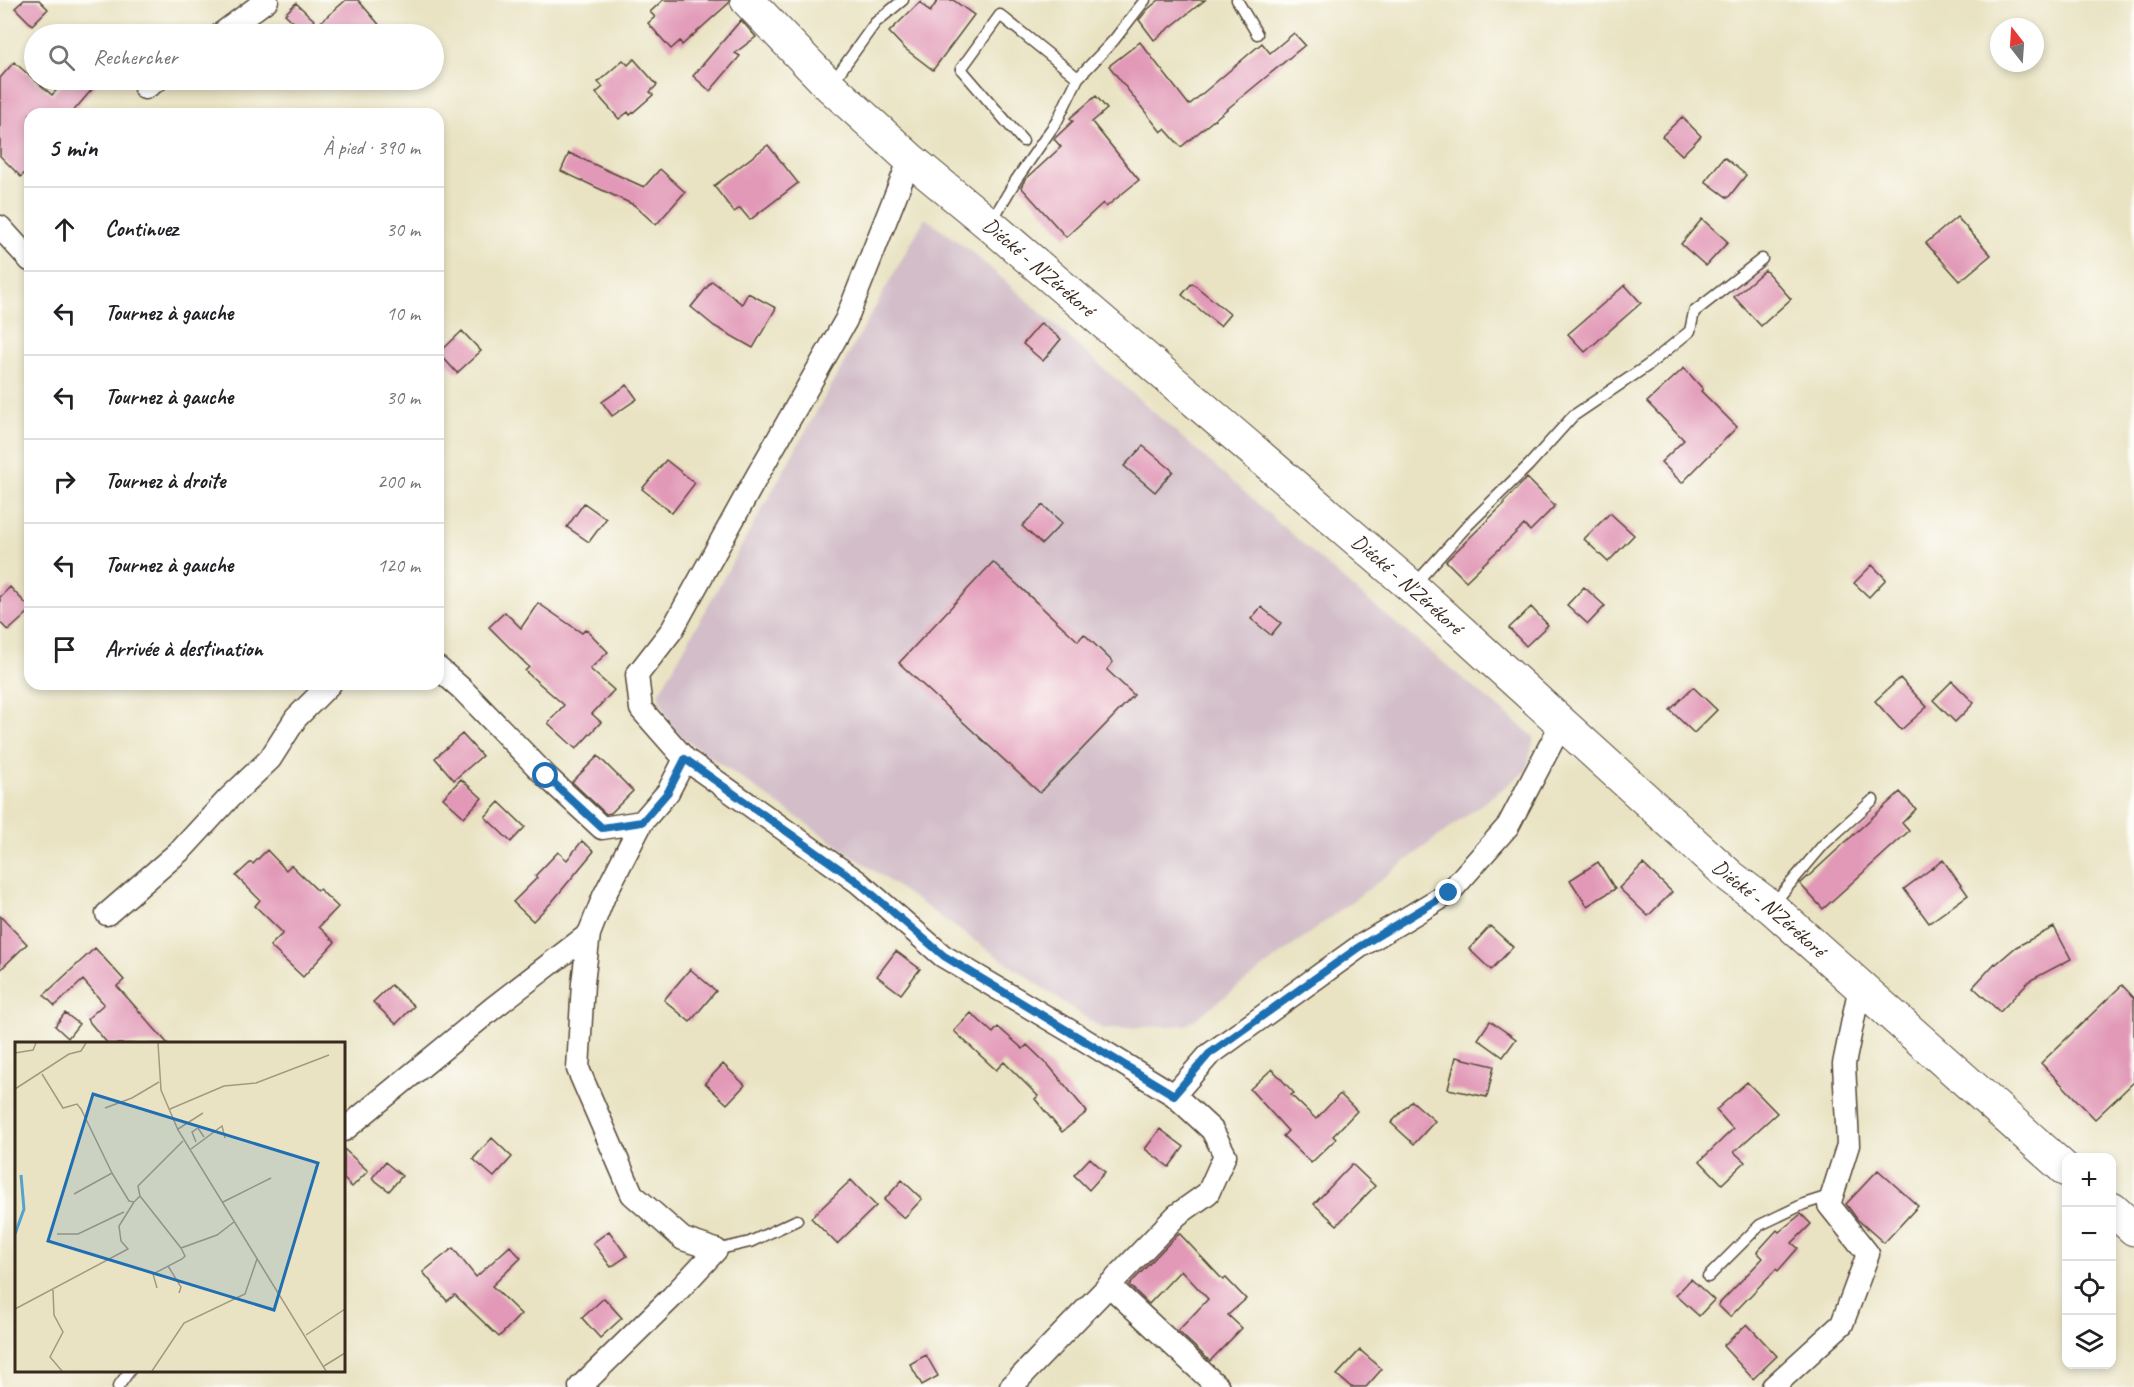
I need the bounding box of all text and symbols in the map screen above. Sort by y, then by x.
north arrow [1990,18,2044,72]
search box [24,24,444,90]
icon: search [45,41,78,74]
text: Rechercher [93,43,177,71]
text: 5 min [48,131,97,164]
text: À pied · 390 m [323,135,420,160]
street label: Diécké - N'Zérékoré [978,212,1103,324]
icon: ahead [48,213,81,246]
text: Continuez [105,215,178,243]
text: 30 m [386,217,420,242]
icon: left [48,297,81,330]
text: Tournez à gauche [105,299,233,327]
text: 10 m [386,301,420,326]
icon: left [48,381,81,414]
text: Tournez à gauche [105,383,233,411]
text: 30 m [386,385,420,410]
icon: right [48,465,81,498]
text: Tournez à droite [105,467,225,495]
text: 200 m [377,469,420,494]
street label: Diécké - N'Zérékoré [1347,528,1470,642]
icon: left [48,549,81,582]
text: Tournez à gauche [105,551,233,579]
text: 120 m [377,553,420,578]
icon: arrive [48,633,81,666]
text: Arrivée à destination [105,635,263,663]
route start [532,762,558,788]
street label: Diécké - N'Zérékoré [1707,854,1833,965]
route end [1435,879,1461,905]
inset map [15,1042,345,1372]
map controls [2062,1153,2116,1369]
button: + [2062,1153,2116,1207]
button: − [2062,1207,2116,1261]
button: locate [2062,1261,2116,1315]
button: layers [2062,1315,2116,1369]

